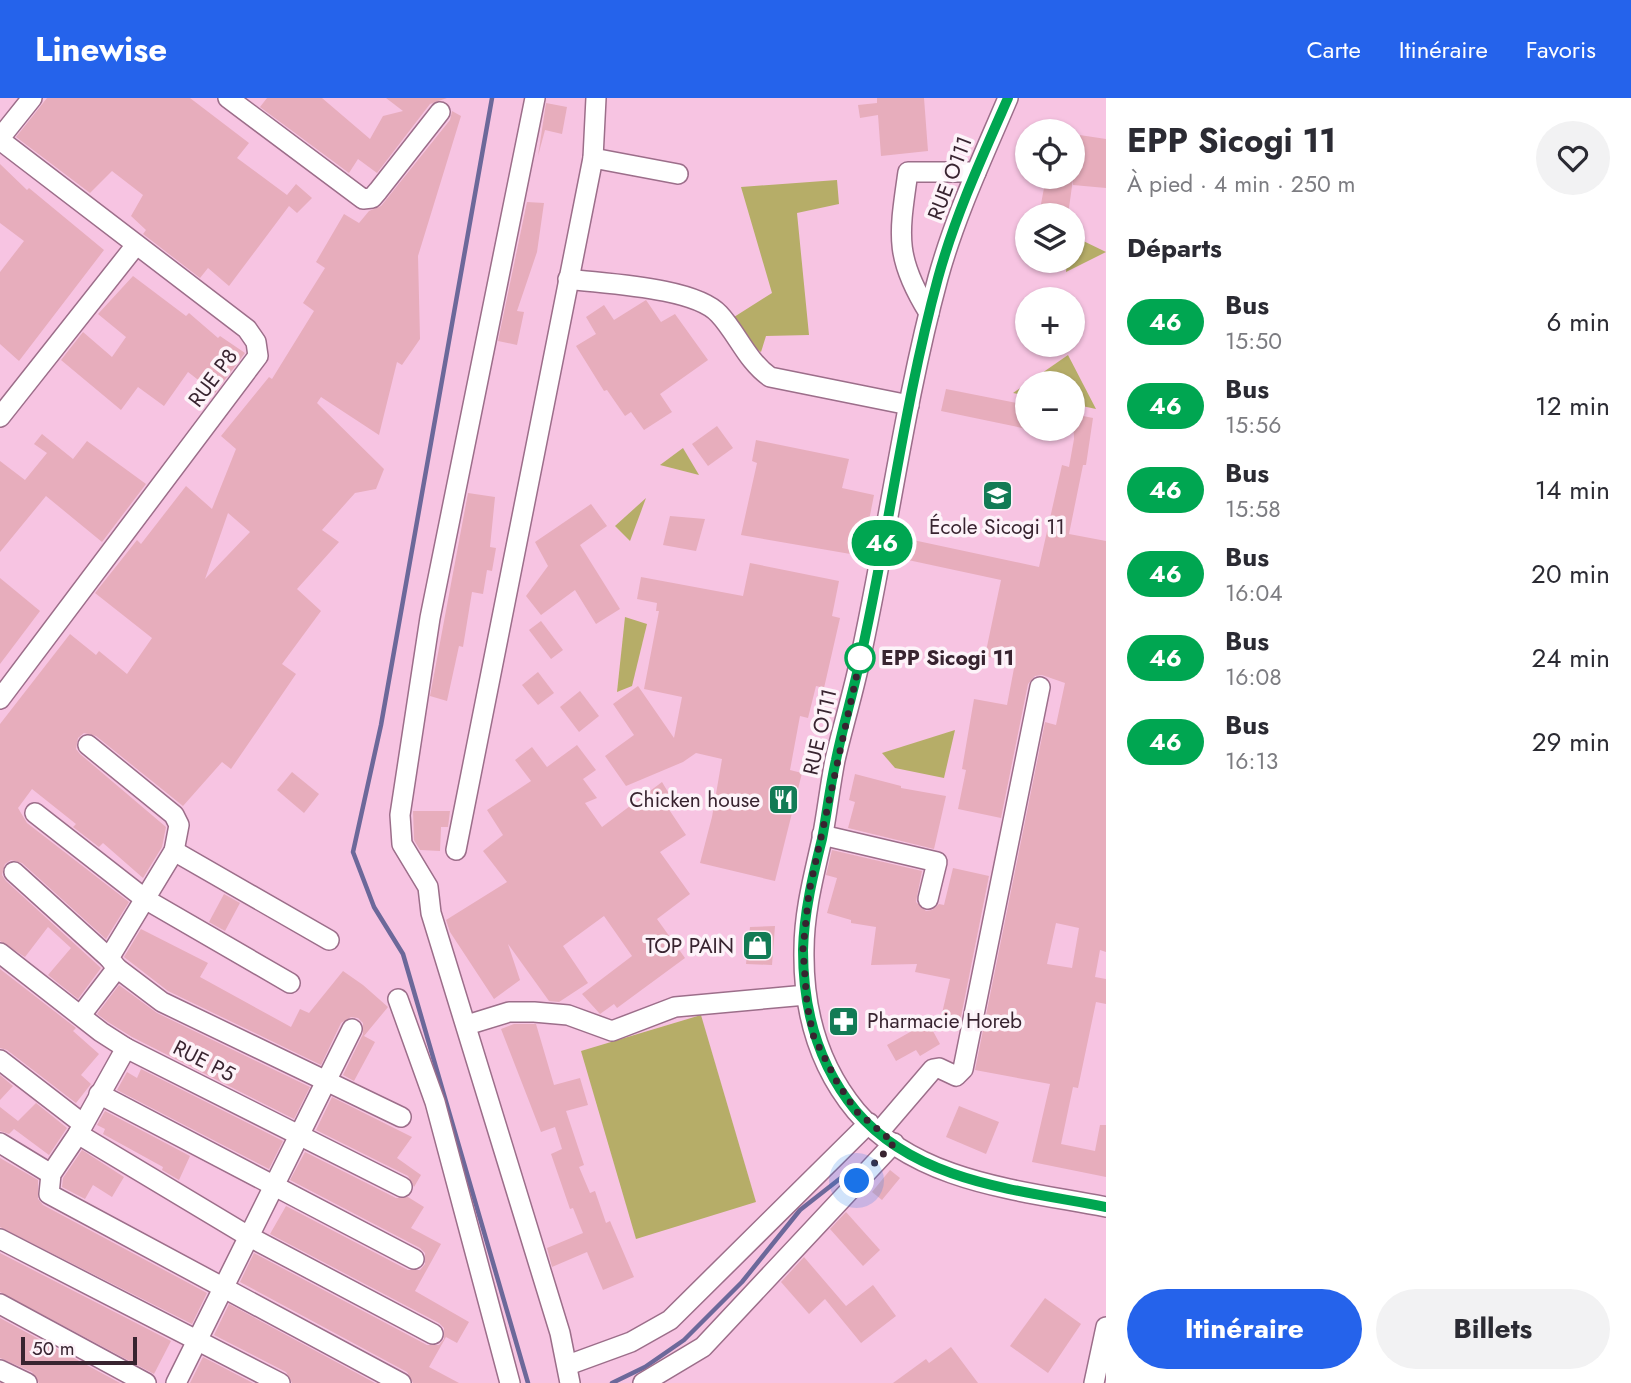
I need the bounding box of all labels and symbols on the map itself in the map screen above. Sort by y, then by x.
street label: RUE O111 [920,132,980,224]
street label: RUE P8 [181,343,245,413]
school or university icon: École Sicogi 11 [980,478,1014,512]
place label: École Sicogi 11 [929,512,1065,542]
line badge: 46 [850,520,914,566]
marker: EPP Sicogi 11 [845,643,875,673]
place label: EPP Sicogi 11 [881,643,1014,673]
street label: RUE O111 [796,686,844,778]
restaurant icon: Chicken house [766,783,800,817]
place label: Chicken house [629,785,760,815]
shop icon: TOP PAIN [740,929,774,963]
place label: TOP PAIN [646,931,734,961]
pharmacy icon: Pharmacie Horeb [827,1004,861,1038]
place label: Pharmacie Horeb [867,1006,1022,1036]
street label: RUE P5 [168,1033,240,1089]
your location [839,1163,874,1198]
scale bar [21,1334,136,1366]

